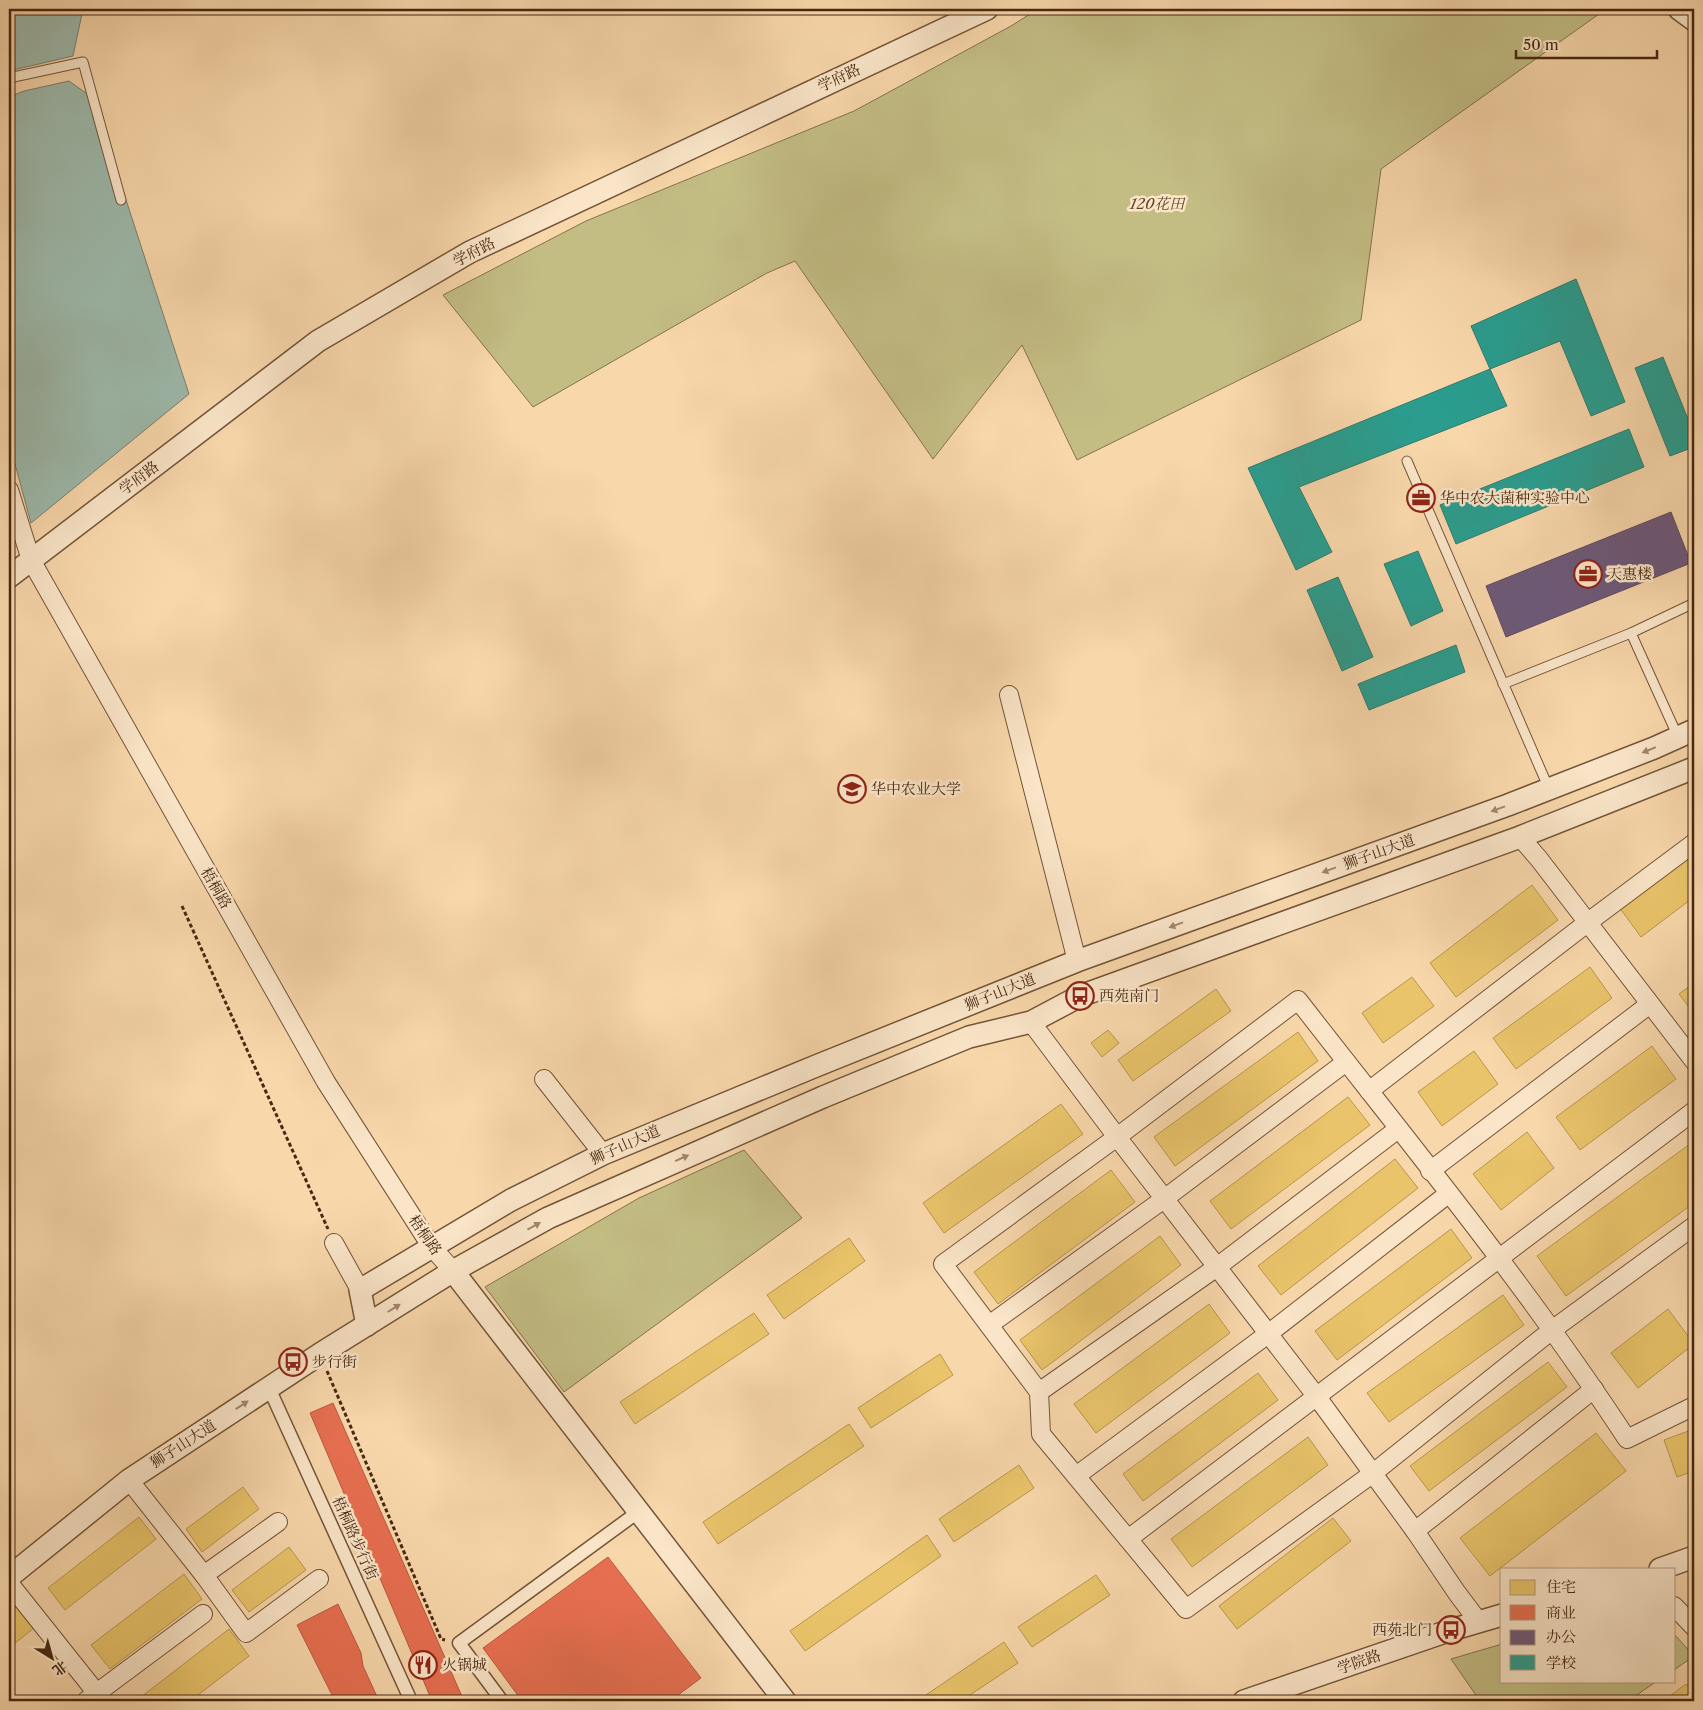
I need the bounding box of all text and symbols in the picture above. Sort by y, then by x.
scale bar [1516,28,1657,60]
text: 50 m [1523,35,1559,54]
street label: 学府路 [814,59,863,96]
park label: 120花田 [1129,194,1186,213]
street label: 学府路 [449,233,498,270]
street label: 学府路 [115,456,162,499]
office icon: 华中农大菌种实验中心 [1406,483,1436,513]
place label: 华中农大菌种实验中心 [1440,488,1590,507]
office icon: 天惠楼 [1573,559,1603,589]
place label: 天惠楼 [1607,564,1652,583]
one-way arrow [1642,746,1657,754]
school or university icon: 华中农业大学 [837,774,867,804]
place label: 华中农业大学 [871,779,961,798]
one-way arrow [1490,805,1505,813]
street label: 狮子山大道 [1340,830,1417,873]
street label: 梧桐路 [197,864,236,912]
one-way arrow [1321,866,1336,874]
one-way arrow [1168,921,1183,929]
street label: 狮子山大道 [961,969,1038,1014]
bus stop icon: 西苑南门 [1065,981,1095,1011]
place label: 西苑南门 [1099,986,1159,1005]
street label: 狮子山大道 [587,1121,663,1168]
one-way arrow [675,1154,689,1162]
street label: 梧桐路 [405,1211,446,1259]
one-way arrow [527,1222,541,1230]
one-way arrow [387,1303,400,1312]
bus stop icon: 步行街 [278,1347,308,1377]
place label: 步行街 [312,1352,357,1371]
one-way arrow [236,1400,249,1410]
street label: 狮子山大道 [146,1415,219,1472]
street label: 梧桐路步行街 [328,1493,382,1583]
legend [1500,1568,1676,1682]
text: 住宅 [1546,1577,1576,1596]
text: 商业 [1546,1603,1576,1622]
bus stop icon: 西苑北门 [1436,1615,1466,1645]
place label: 西苑北门 [1372,1620,1432,1639]
text: 办公 [1546,1627,1576,1646]
north arrow [28,1632,78,1682]
street label: 学院路 [1334,1645,1383,1678]
restaurant icon: 火锅城 [408,1650,438,1680]
text: 学校 [1546,1653,1576,1672]
place label: 火锅城 [442,1655,487,1674]
text: 北 [49,1657,71,1680]

